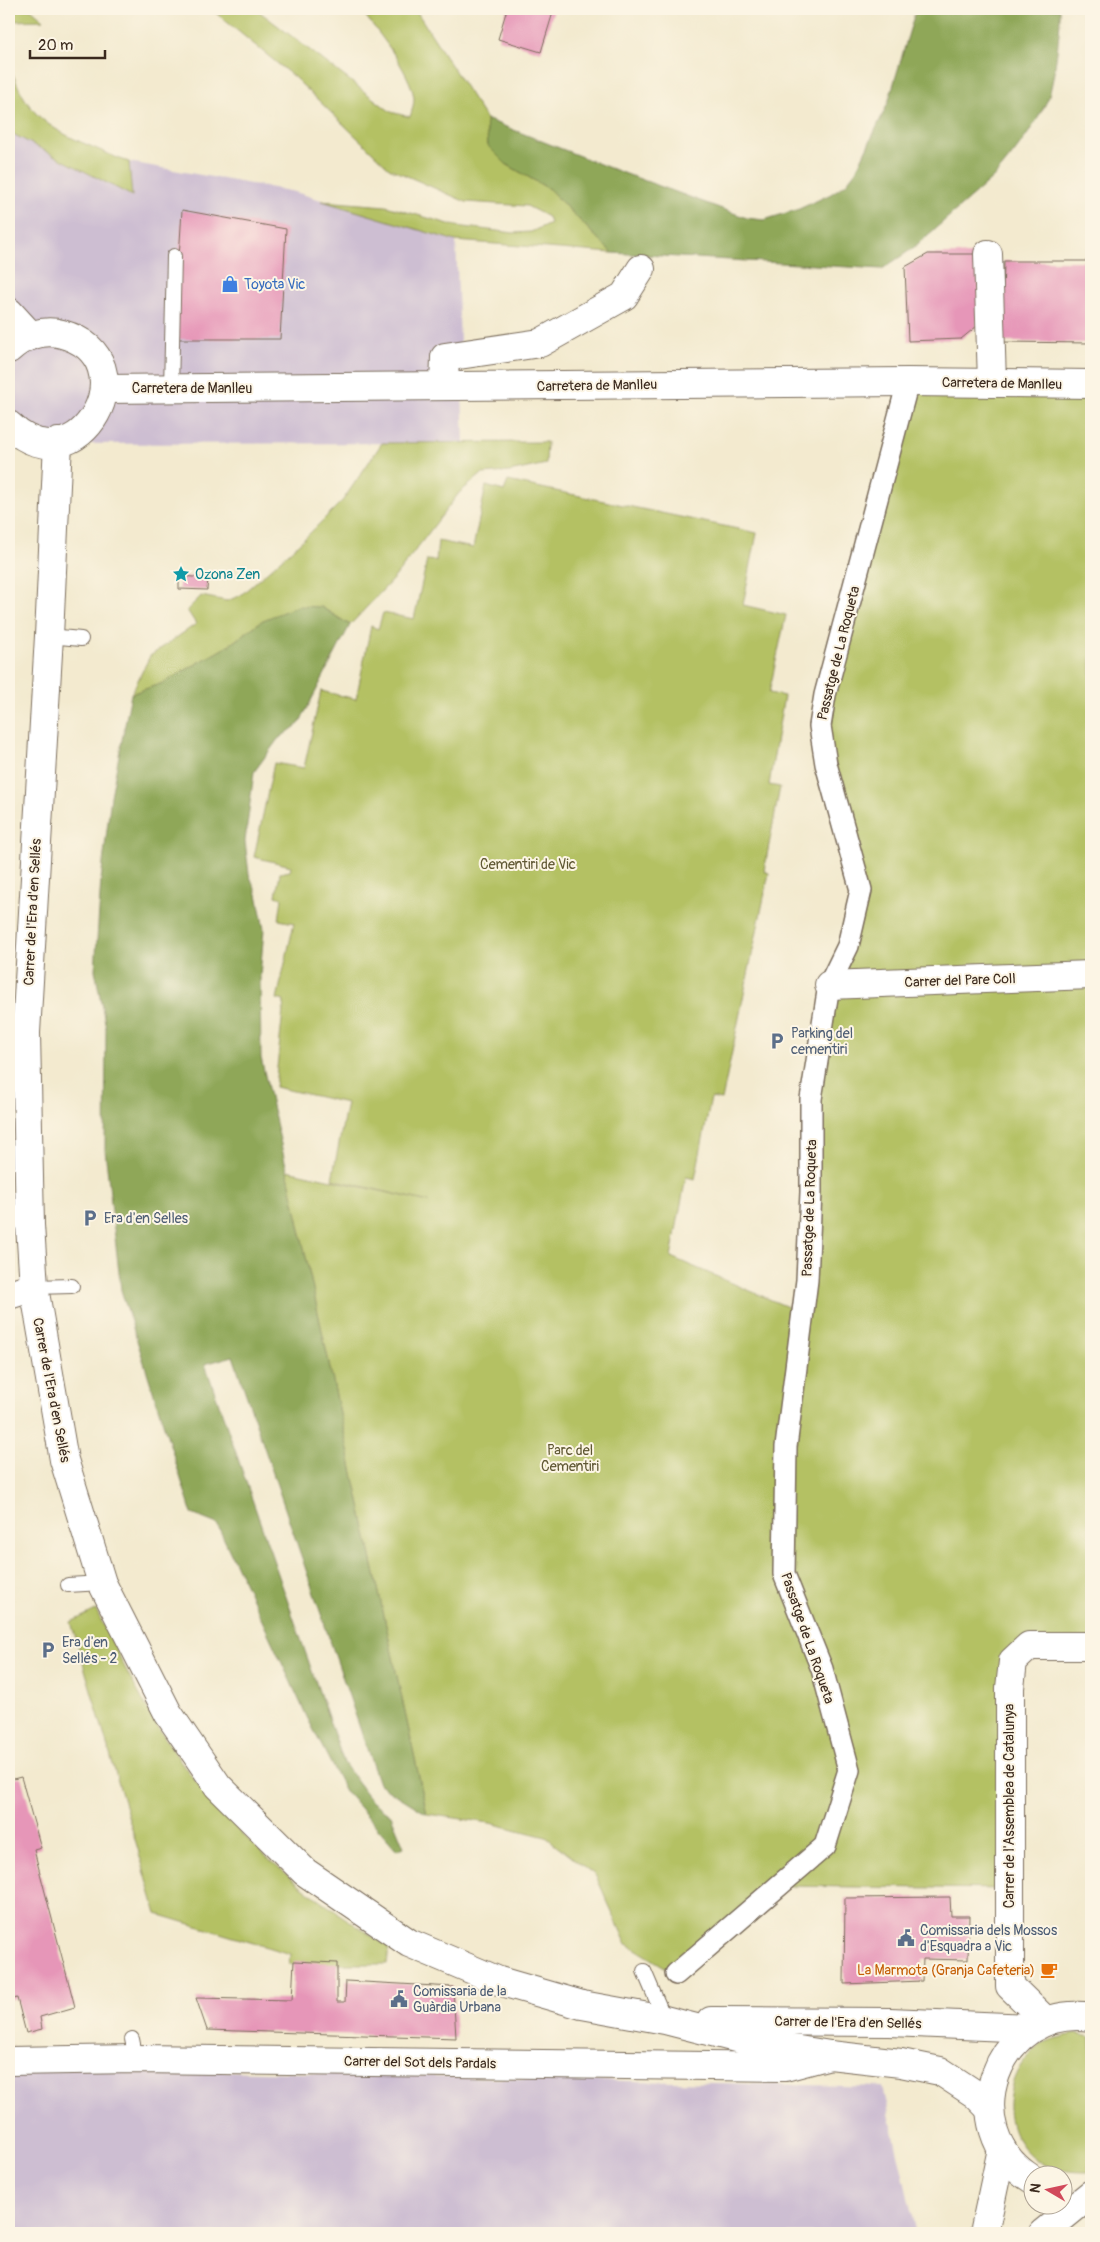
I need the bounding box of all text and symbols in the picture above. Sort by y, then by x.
scale bar [30,28,105,60]
text: 20 m [38,36,73,55]
shop icon: Toyota Vic [220,274,240,294]
place label: Toyota Vic [244,276,305,293]
street label: Carretera de Manlleu [942,374,1062,393]
street label: Carretera de Manlleu [537,376,657,395]
street label: Carretera de Manlleu [132,380,252,397]
place icon: Ozona Zen [171,564,191,584]
place label: Ozona Zen [195,566,260,583]
street label: Passatge de La Roqueta [814,584,863,722]
street label: Carrer de l'Era d'en Sellés [20,837,45,986]
park label: Cementiri de Vic [480,856,576,873]
street label: Carrer del Pare Coll [904,970,1016,991]
place label: Parking del cementiri [791,1025,853,1058]
parking icon: Parking del cementiri [767,1031,787,1051]
street label: Passatge de La Roqueta [799,1139,820,1277]
parking icon: Era d'en Selles [80,1208,100,1228]
place label: Era d'en Selles [104,1210,189,1227]
street label: Carrer de l'Era d'en Sellés [29,1316,74,1465]
park label: Parc del Cementiri [541,1442,599,1475]
street label: Passatge de La Roqueta [777,1570,838,1706]
place label: Era d'en Sellés - 2 [62,1634,117,1667]
parking icon: Era d'en Sellés - 2 [38,1640,58,1660]
street label: Carrer de l'Assemblea de Catalunya [1001,1704,1018,1908]
place label: Comissaria dels Mossos d'Esquadra a Vic [920,1922,1058,1955]
public building icon: Comissaria dels Mossos d'Esquadra a Vic [896,1928,916,1948]
cafe icon: La Marmota (Granja Cafeteria) [1039,1960,1059,1980]
place label: La Marmota (Granja Cafeteria) [857,1962,1035,1979]
place label: Comissaria de la Guàrdia Urbana [413,1983,507,2016]
public building icon: Comissaria de la Guàrdia Urbana [389,1989,409,2009]
street label: Carrer de l'Era d'en Sellés [774,2013,923,2032]
street label: Carrer del Sot dels Pardals [344,2053,497,2072]
north arrow [1022,2164,1072,2214]
text: N [1027,2182,1045,2194]

